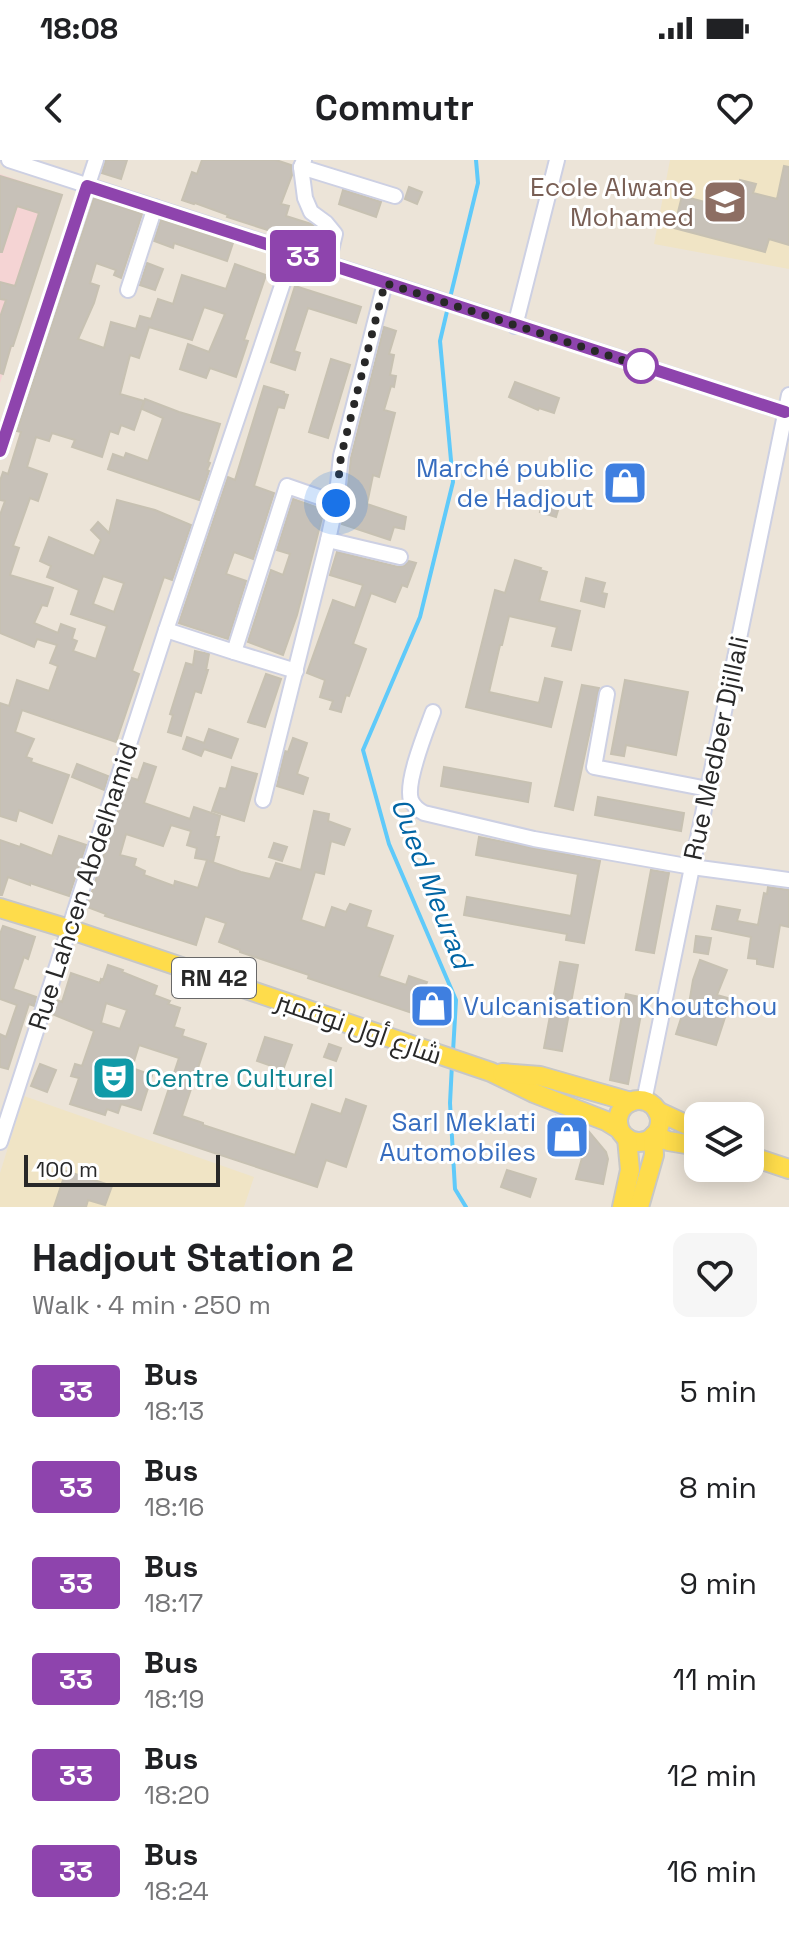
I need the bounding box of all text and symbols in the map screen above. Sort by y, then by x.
text: 18:08 [40,9,118,48]
text: Commutr [315,85,474,131]
icon: back [32,86,76,130]
icon: heart [713,86,757,130]
place label: Ecole Alwane Mohamed [530,170,694,234]
school or university icon: Ecole Alwane Mohamed [701,178,749,226]
line badge: 33 [267,230,339,282]
text: 33 [286,238,320,274]
unlabelled marker [624,349,658,383]
place label: Marché public de Hadjout [416,451,594,515]
shop icon: Marché public de Hadjout [601,459,649,507]
your location [316,483,356,523]
street label: Rue Medber Djillali [676,633,756,863]
street label: Rue Lahcen Abdelhamid [20,738,146,1034]
water label: Oued Meurad [383,793,482,976]
road number: RN 42 [172,958,256,998]
shop icon: Vulcanisation Khoutchou [408,982,456,1030]
street label: شارع أول نوفمبر [270,983,446,1072]
place label: Vulcanisation Khoutchou [463,989,777,1023]
theatre icon: Centre Culturel [90,1054,138,1102]
place label: Centre Culturel [145,1061,334,1095]
map controls [684,1102,764,1182]
button: layers [684,1102,764,1182]
place label: Sarl Meklati Automobiles [379,1105,536,1169]
shop icon: Sarl Meklati Automobiles [543,1113,591,1161]
scale bar [24,1151,220,1187]
text: 100 m [36,1155,98,1183]
button: heart [673,1233,757,1317]
text: Hadjout Station 2 [32,1234,354,1282]
text: Walk · 4 min · 250 m [32,1288,271,1322]
text: Bus [144,1355,198,1394]
text: 5 min [680,1372,757,1411]
text: 33 [59,1373,93,1409]
text: 18:13 [144,1394,204,1428]
text: Bus [144,1451,198,1490]
text: 8 min [679,1468,757,1507]
text: 33 [59,1469,93,1505]
text: 18:16 [144,1490,204,1524]
text: Bus [144,1547,198,1586]
text: 9 min [679,1564,757,1603]
text: 33 [59,1565,93,1601]
text: 18:17 [144,1586,203,1620]
text: Bus [144,1643,198,1682]
text: 11 min [673,1660,757,1699]
text: 33 [59,1661,93,1697]
text: 18:19 [144,1682,204,1716]
text: Bus [144,1739,198,1778]
text: 12 min [667,1756,757,1795]
text: 33 [59,1757,93,1793]
text: 18:20 [144,1778,210,1812]
text: Bus [144,1835,198,1874]
text: 16 min [667,1852,757,1891]
text: 33 [59,1853,93,1889]
text: 18:24 [144,1874,209,1908]

